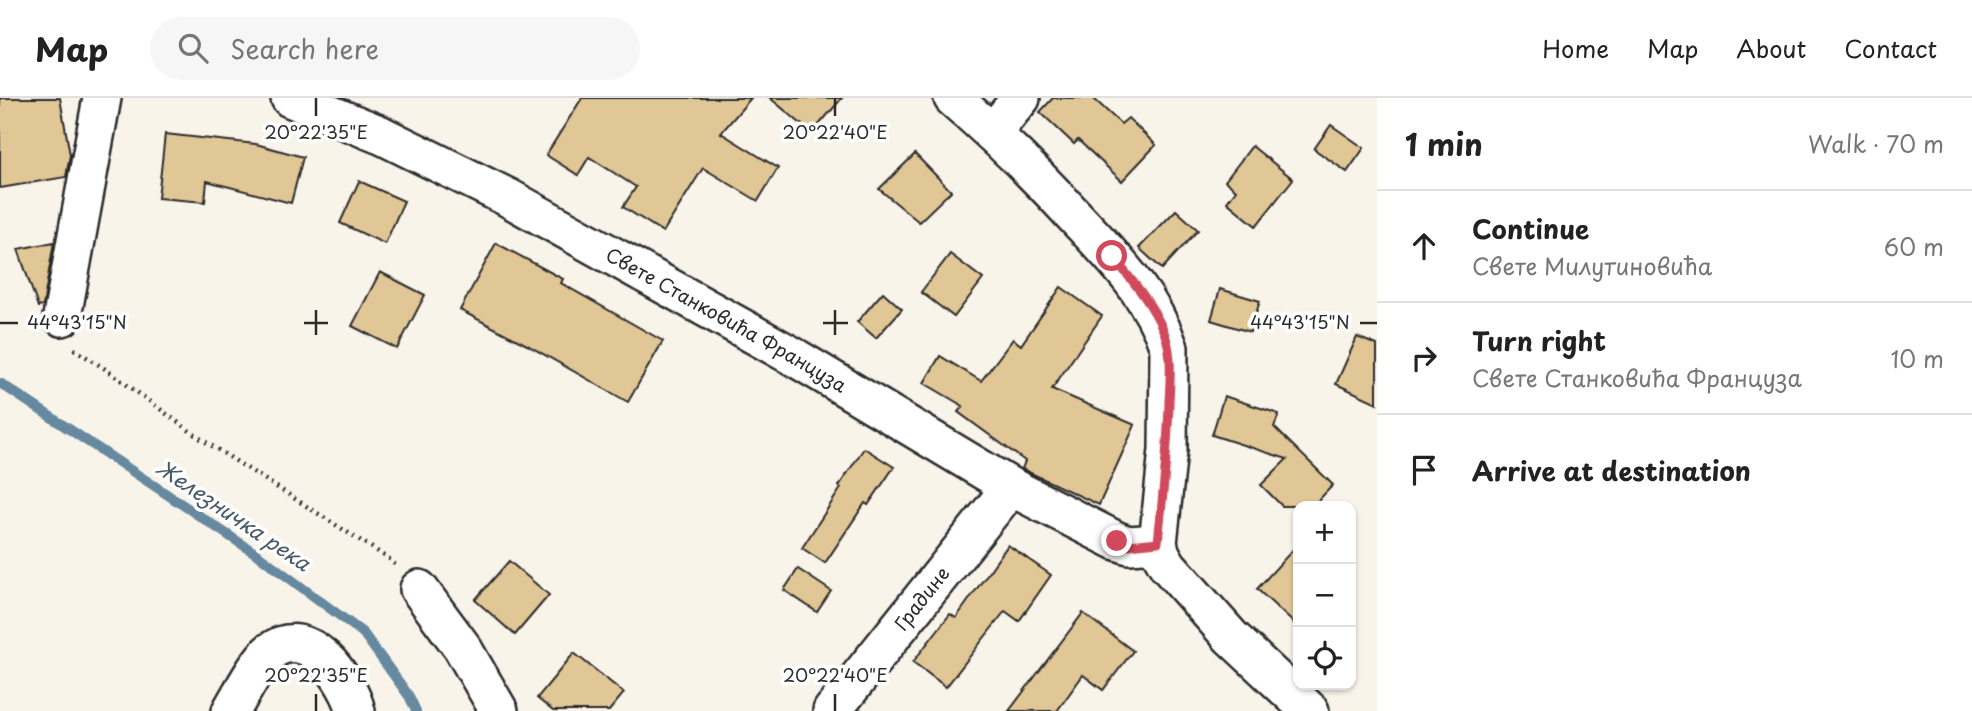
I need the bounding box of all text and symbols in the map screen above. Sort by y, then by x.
search box [150,17,640,80]
text: Map [35,23,108,73]
icon: search [174,29,212,67]
text: Search here [230,29,379,68]
text: Home [1542,30,1609,66]
text: Map [1647,30,1698,66]
text: About [1736,30,1806,66]
text: Contact [1844,30,1937,66]
text: 20°22'35"E [264,118,368,145]
text: 20°22'40"E [783,118,887,145]
text: 1 min [1405,121,1483,166]
text: Walk · 70 m [1808,126,1944,161]
text: Continue [1472,209,1589,248]
icon: ahead [1405,227,1443,265]
text: 60 m [1884,229,1944,264]
street label: Свете Станковића Француза [601,240,853,398]
route start [1096,240,1127,271]
text: Свете Милутиновића [1472,248,1712,283]
text: 44°43'15"N [27,308,127,335]
text: 44°43'15"N [1250,308,1350,335]
text: Turn right [1472,321,1606,360]
icon: right [1405,339,1443,377]
text: 10 m [1890,341,1944,376]
text: Свете Станковића Француза [1472,360,1802,395]
water label: Железничка река [151,451,318,578]
icon: arrive [1405,451,1443,489]
text: Arrive at destination [1472,451,1751,490]
map controls [1293,501,1356,690]
button: + [1293,501,1356,564]
route end [1101,525,1132,556]
street label: Градине [887,560,955,636]
button: − [1293,564,1356,627]
button: locate [1293,627,1356,690]
text: 20°22'35"E [264,661,368,688]
text: 20°22'40"E [783,661,887,688]

